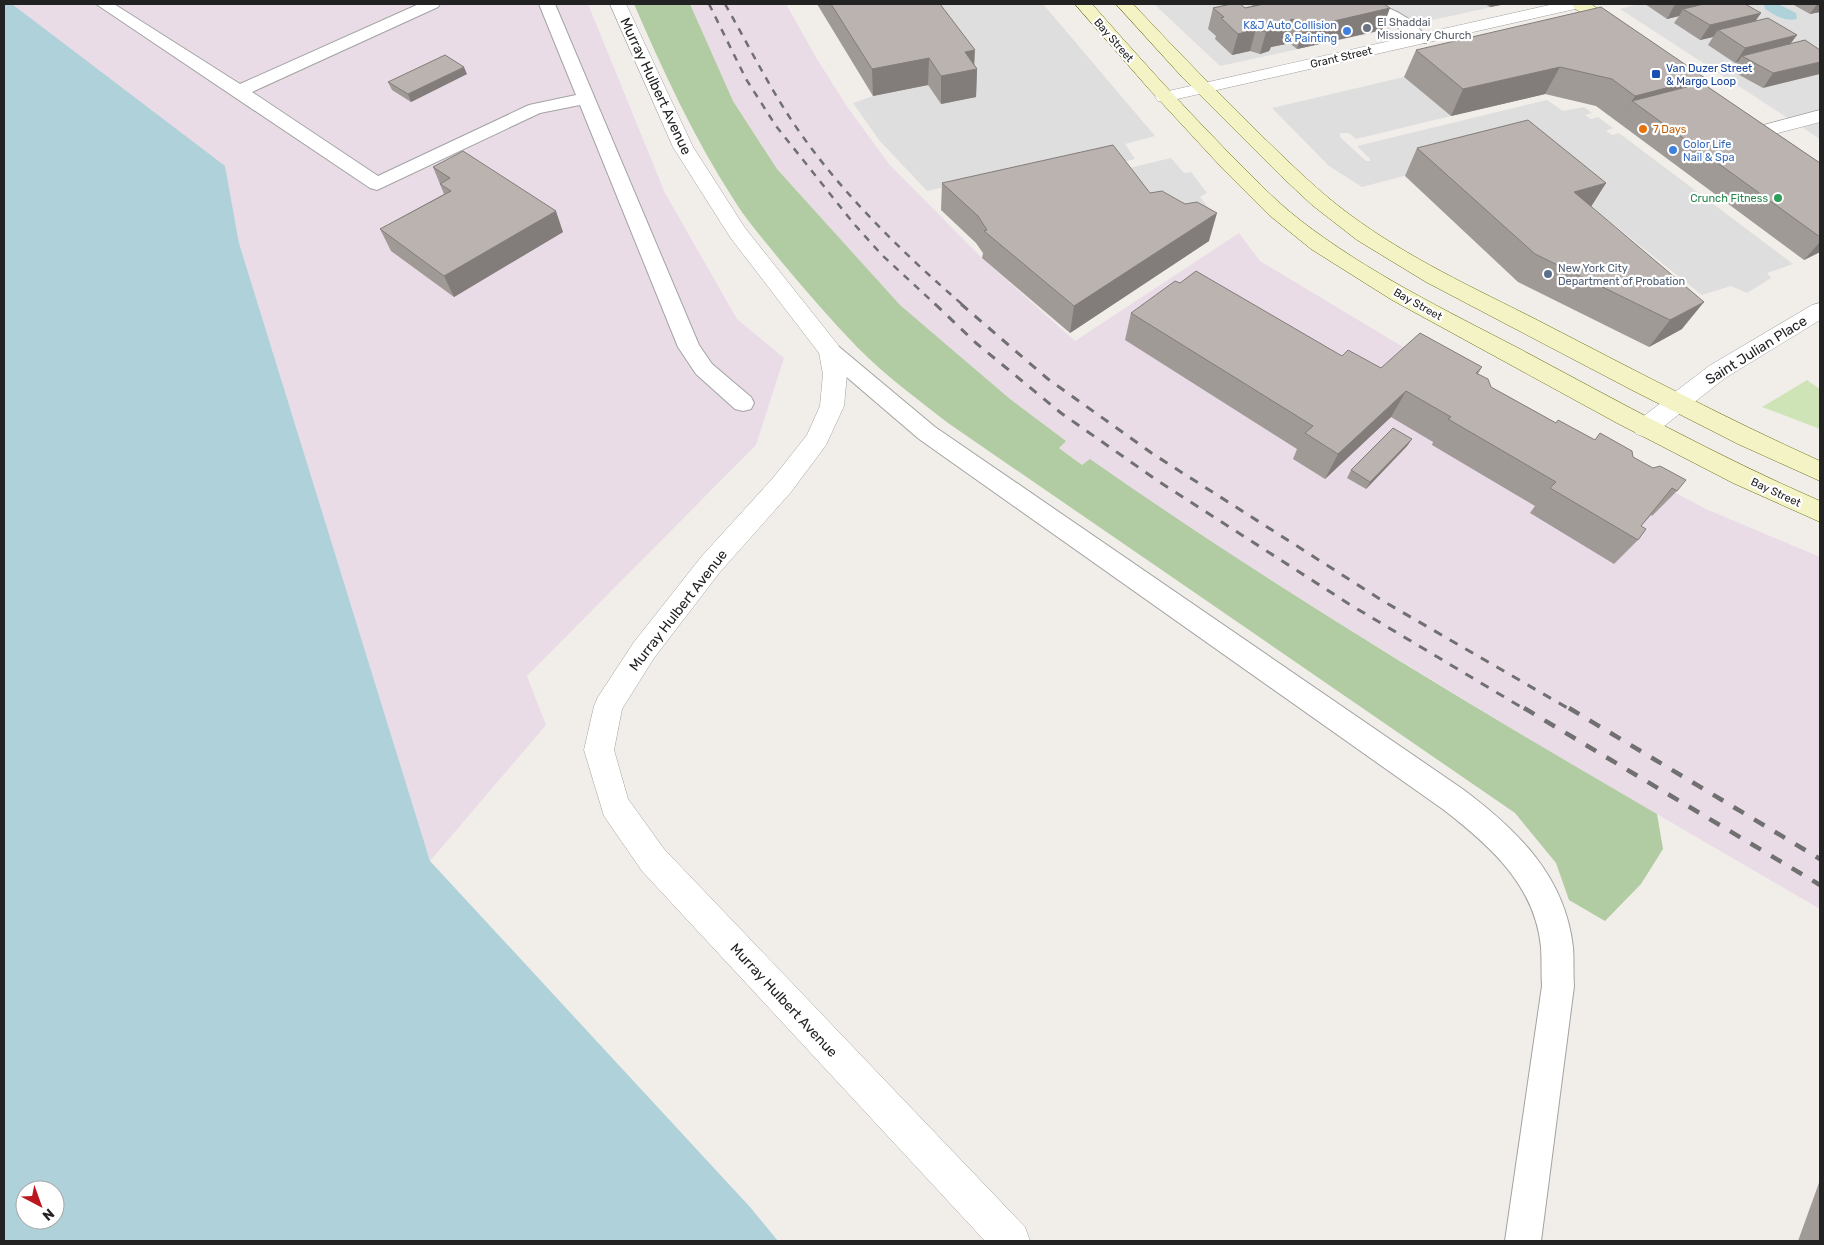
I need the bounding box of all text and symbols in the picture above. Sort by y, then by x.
street label: Murray Hulbert Avenue [616,15,695,158]
street label: Bay Street [1091,16,1137,65]
place label: El Shaddai Missionary Church [1377,16,1471,42]
place label: K&J Auto Collision & Painting [1243,19,1337,45]
marker: El Shaddai Missionary Church [1361,22,1373,34]
marker: K&J Auto Collision & Painting [1341,25,1353,37]
street label: Grant Street [1309,44,1374,71]
place label: Van Duzer Street & Margo Loop [1666,62,1753,88]
marker: Van Duzer Street & Margo Loop [1650,68,1662,80]
marker: 7 Days [1637,123,1649,135]
place label: 7 Days [1653,123,1687,136]
place label: Color Life Nail & Spa [1683,138,1735,164]
marker: Color Life Nail & Spa [1667,144,1679,156]
place label: Crunch Fitness [1690,192,1768,205]
marker: Crunch Fitness [1772,192,1784,204]
place label: New York City Department of Probation [1558,262,1685,288]
marker: New York City Department of Probation [1542,268,1554,280]
street label: Bay Street [1391,286,1445,323]
street label: Saint Julian Place [1702,312,1810,388]
street label: Bay Street [1749,475,1803,510]
street label: Murray Hulbert Avenue [626,546,731,674]
street label: Murray Hulbert Avenue [727,940,841,1061]
north arrow [15,1180,65,1230]
text: N [39,1205,58,1224]

